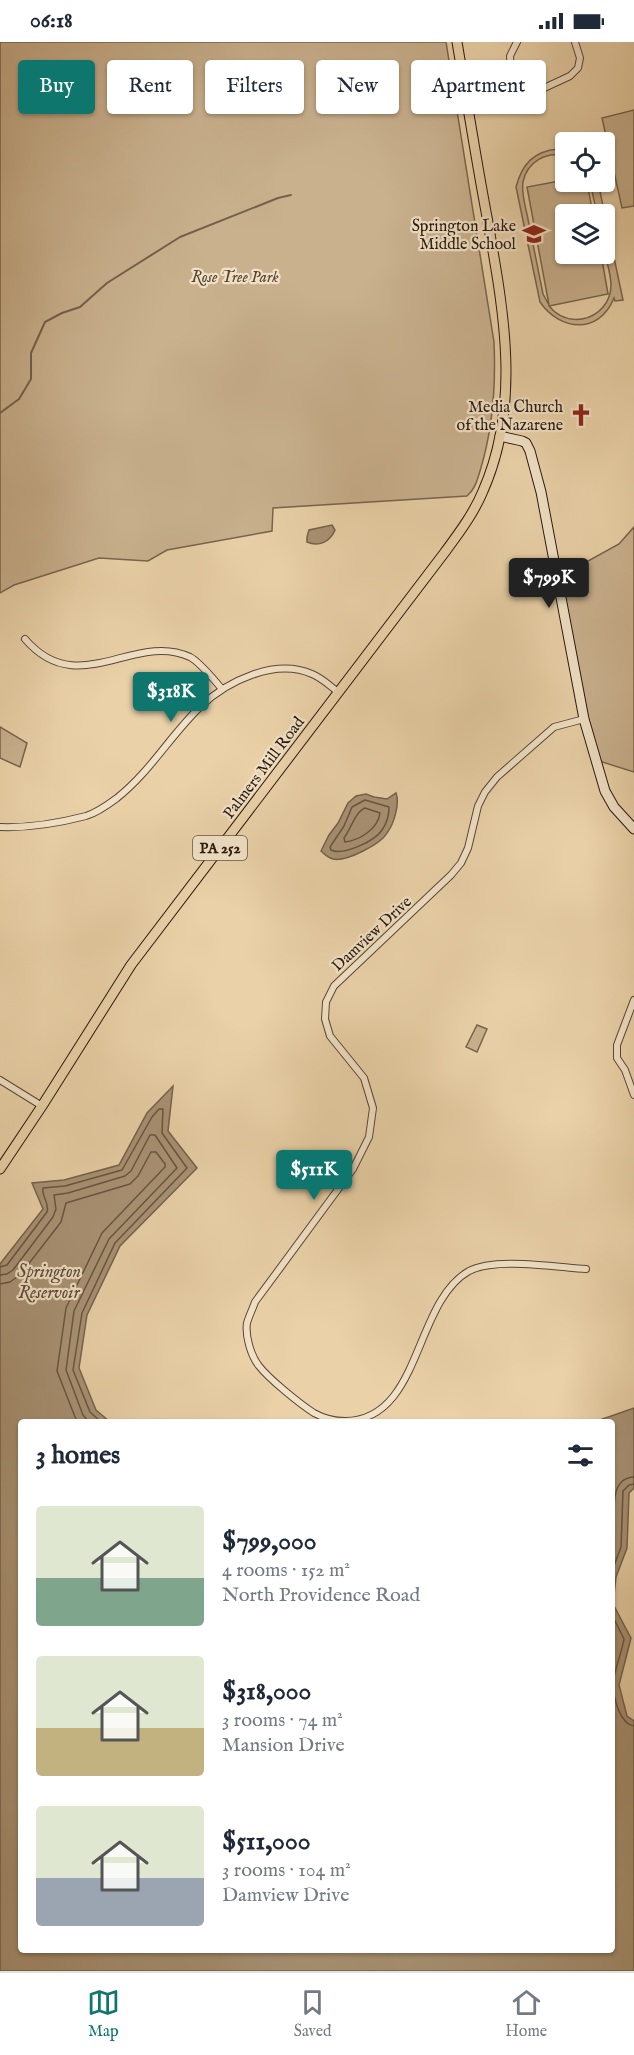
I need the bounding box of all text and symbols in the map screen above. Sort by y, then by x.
text: 06:18 [30,7,73,35]
chip: Buy [18,60,95,114]
chip: Rent [107,60,193,114]
chip: Filters [205,60,304,114]
chip: New [316,60,399,114]
chip: Apartment [411,60,546,114]
map controls [555,132,615,264]
button: locate [555,132,615,192]
button: layers [555,204,615,264]
place label: Springton Lake Middle School [412,217,517,255]
school or university icon: Springton Lake Middle School [521,221,547,247]
park label: Rose Tree Park [191,268,279,288]
place label: Media Church of the Nazarene [457,398,563,436]
church icon: Media Church of the Nazarene [568,402,594,428]
pin: $799K [507,558,591,609]
text: $799K [523,565,575,590]
pin: $318K [129,672,213,723]
text: $318K [147,679,195,704]
street label: Palmers Mill Road [220,713,310,823]
road number: PA 252 [193,836,247,860]
street label: Damview Drive [328,892,416,977]
pin: $511K [272,1150,356,1201]
text: $511K [290,1157,338,1182]
water label: Springton Reservoir [17,1261,81,1305]
text: 3 homes [36,1439,120,1472]
icon: filters [564,1439,597,1472]
text: $799,000 [222,1525,317,1558]
icon: home [84,1530,156,1602]
text: 4 rooms · 152 m² [222,1558,350,1583]
text: North Providence Road [222,1583,420,1608]
text: $318,000 [222,1675,311,1708]
icon: home [84,1680,156,1752]
text: 3 rooms · 74 m² [222,1708,343,1733]
text: Mansion Drive [222,1733,345,1758]
text: $511,000 [222,1825,310,1858]
icon: home [84,1830,156,1902]
text: 3 rooms · 104 m² [222,1858,351,1883]
text: Damview Drive [222,1883,349,1908]
tab: Map [87,1986,120,2042]
tab: Saved [294,1986,332,2042]
tab: Home [505,1986,547,2042]

